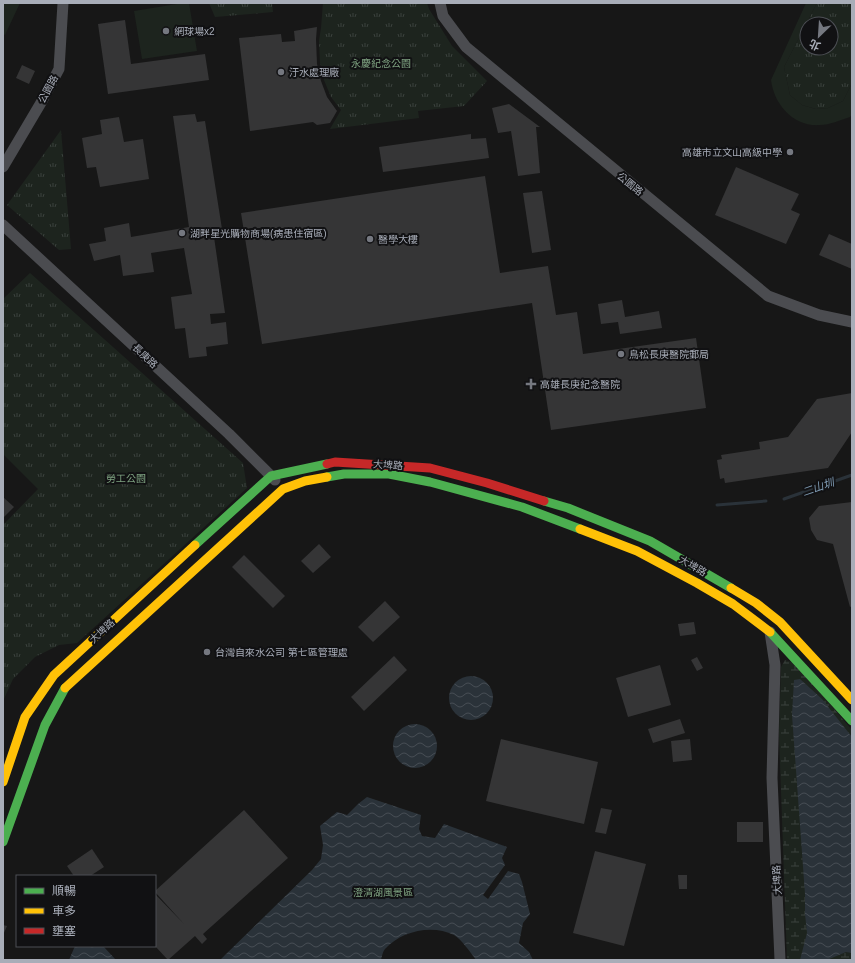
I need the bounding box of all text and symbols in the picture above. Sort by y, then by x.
north arrow [799,16,839,56]
marker: 網球場x2 [161,26,171,36]
place label: 網球場x2 [174,26,215,37]
text: 北 [807,37,822,53]
park label: 永慶紀念公園 [351,58,411,69]
marker: 汙水處理廠 [276,67,286,77]
place label: 汙水處理廠 [289,67,339,78]
street label: 公園路 [36,73,60,105]
place label: 高雄市立文山高級中學 [682,147,782,158]
marker: 高雄市立文山高級中學 [785,147,795,157]
street label: 公園路 [615,170,645,198]
marker: 湖畔星光購物商場(病患住宿區) [177,228,187,238]
place label: 湖畔星光購物商場(病患住宿區) [190,228,327,239]
marker: 醫學大樓 [365,234,375,244]
place label: 醫學大樓 [378,234,418,245]
street label: 長庚路 [130,342,160,370]
marker: 鳥松長庚醫院郵局 [616,349,626,359]
place label: 鳥松長庚醫院郵局 [629,349,709,360]
marker: 高雄長庚紀念醫院 [525,378,537,390]
place label: 高雄長庚紀念醫院 [540,379,620,390]
street label: 大埤路 [373,458,403,472]
park label: 勞工公園 [106,473,146,484]
water label: 二山圳 [800,475,837,498]
street label: 大埤路 [677,554,709,578]
street label: 大埤路 [87,617,117,645]
marker: 台灣自來水公司 第七區管理處 [202,647,212,657]
place label: 台灣自來水公司 第七區管理處 [215,647,348,658]
street label: 大埤路 [771,865,783,895]
legend [16,875,156,947]
text: 順暢 [52,884,76,898]
park label: 澄清湖風景區 [353,887,413,898]
text: 車多 [52,904,76,918]
text: 壅塞 [52,924,76,938]

